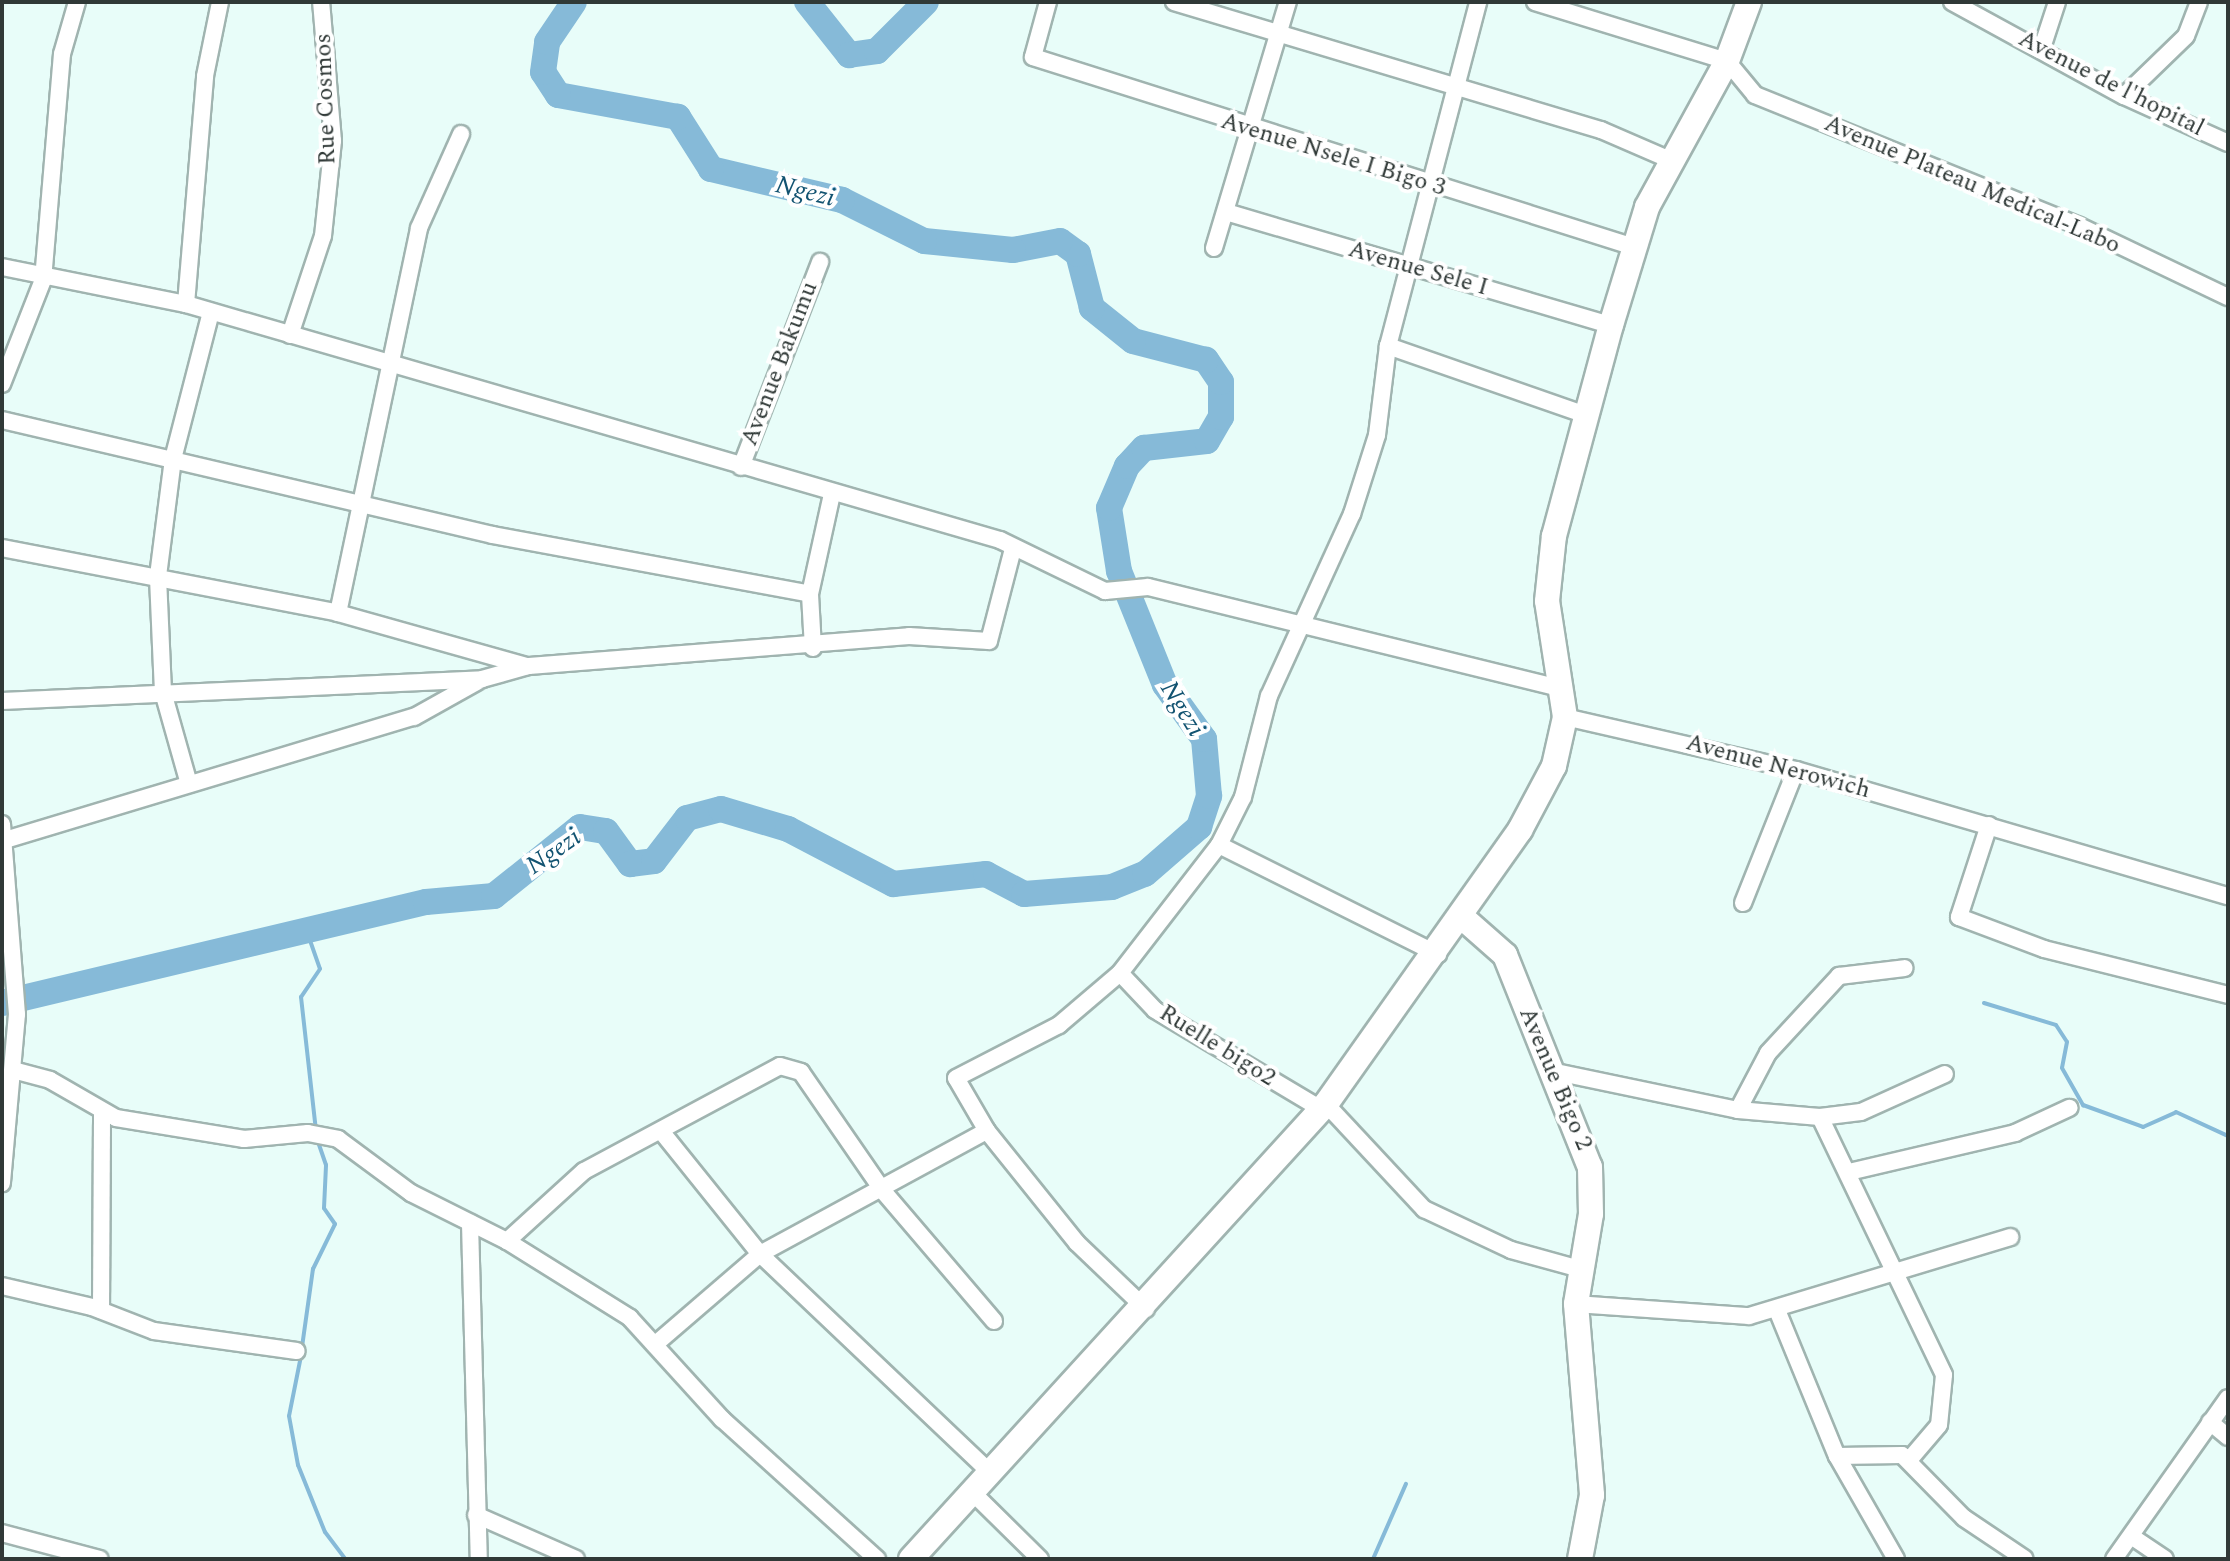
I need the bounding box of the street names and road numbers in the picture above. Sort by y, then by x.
street label: Avenue de l'hopital [2013,25,2209,143]
street label: Rue Cosmos [309,33,343,165]
street label: Avenue Nsele I Bigo 3 [1217,107,1449,203]
street label: Avenue Plateau Medical-Labo [1820,109,2124,261]
street label: Avenue Sele I [1345,235,1491,303]
street label: Avenue Bakumu [735,278,825,450]
street label: Avenue Nerowich [1683,729,1873,805]
street label: Ruelle bigo2 [1154,999,1280,1093]
street label: Avenue Bigo 2 [1512,1003,1598,1155]

